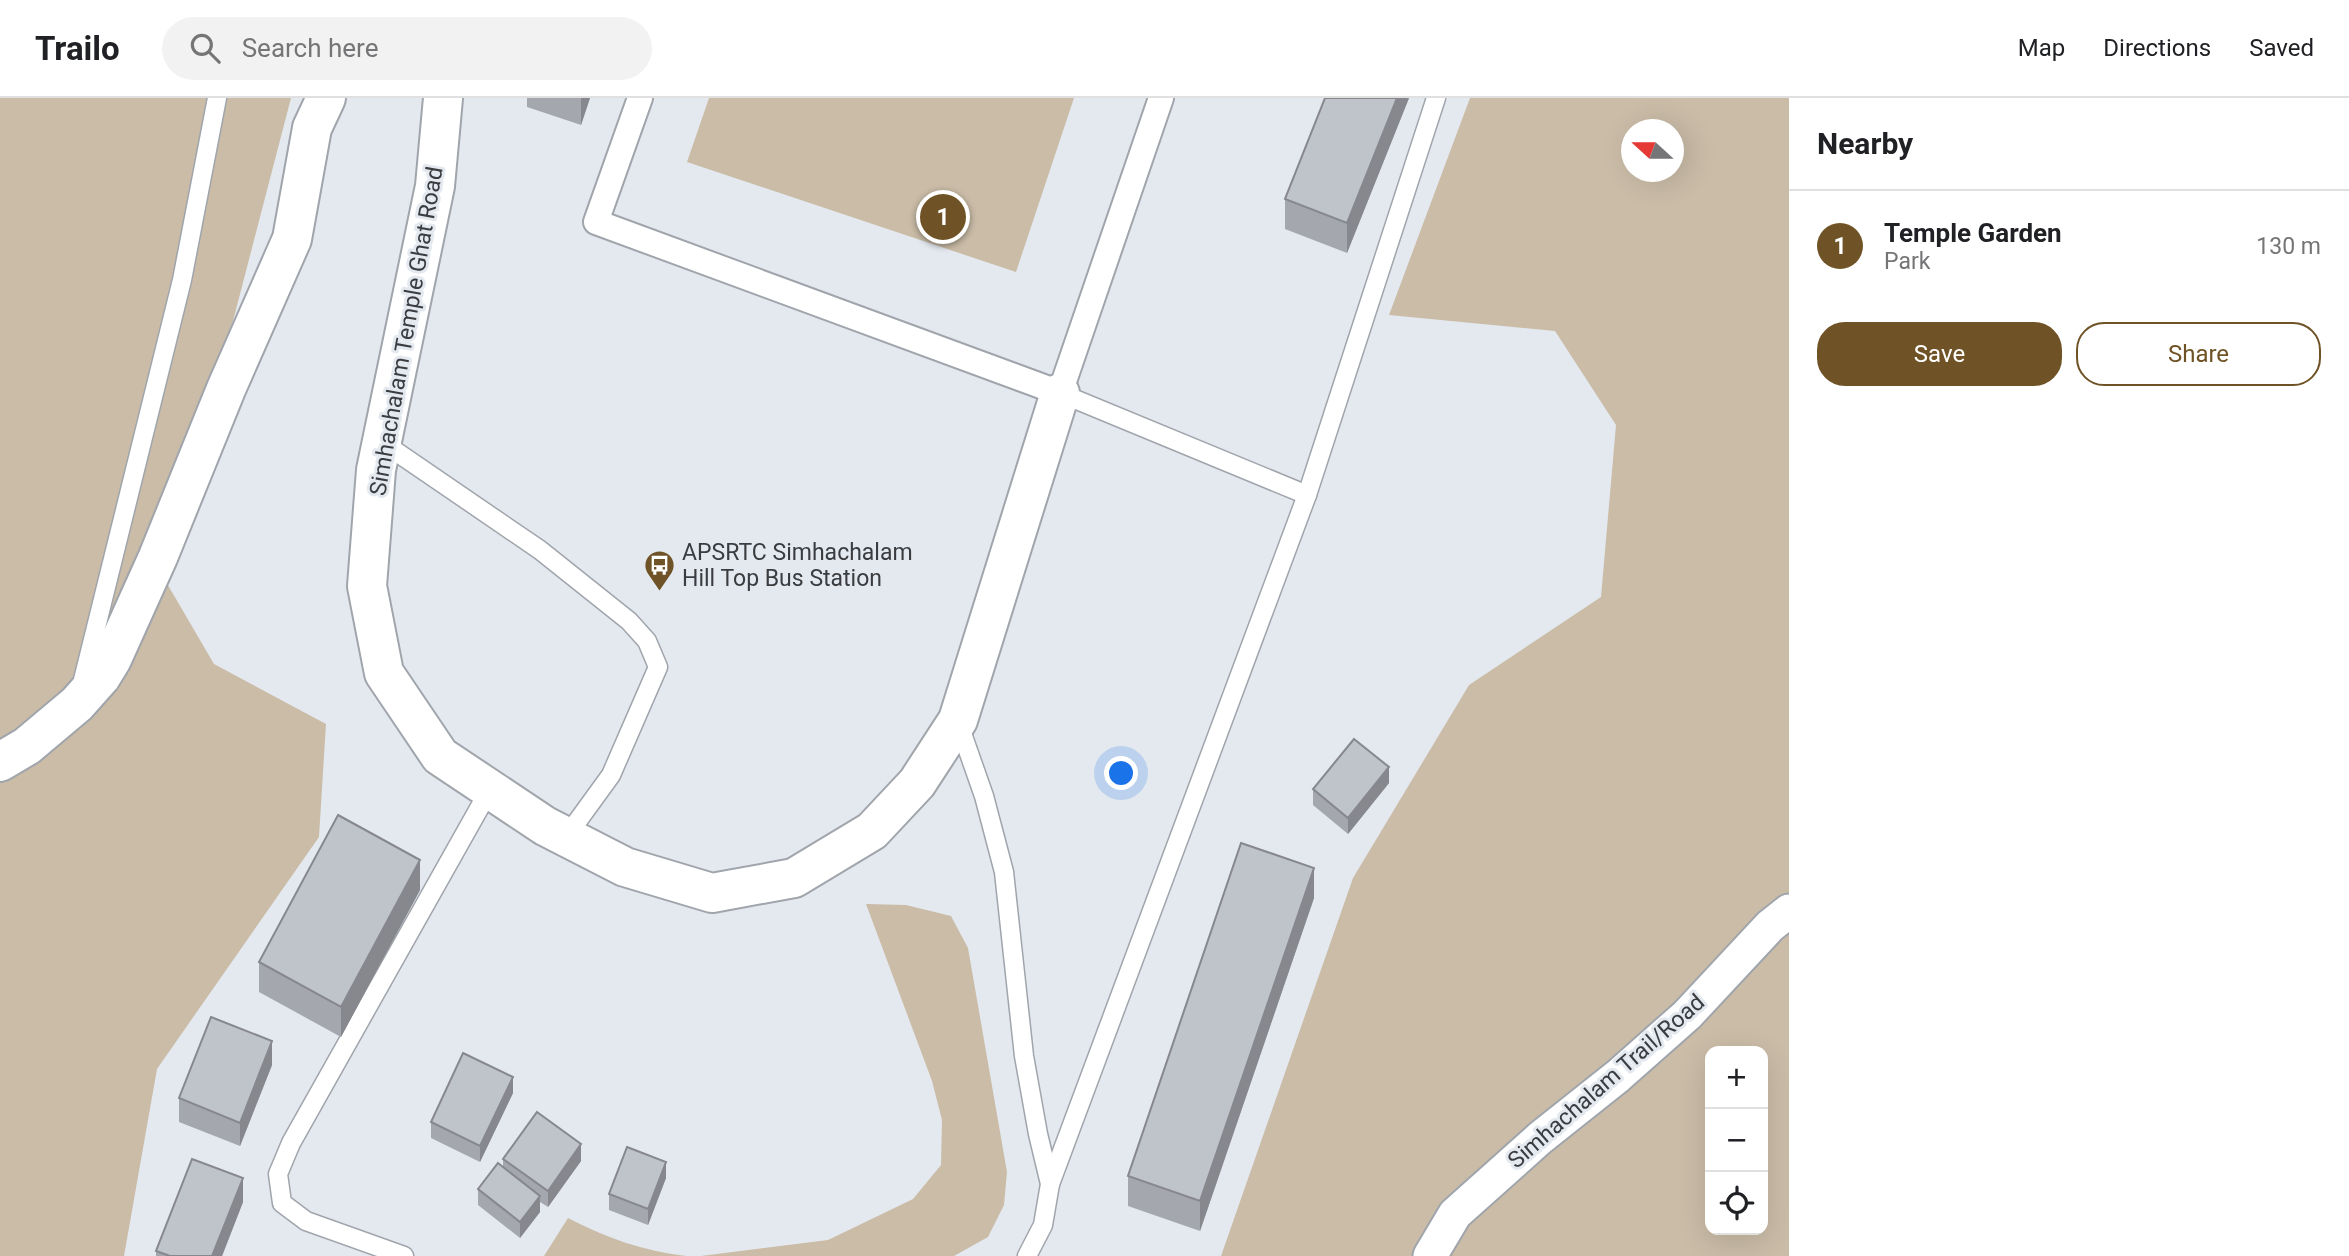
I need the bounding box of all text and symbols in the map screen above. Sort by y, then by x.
search box [162,17,652,80]
text: Trailo [35,29,120,68]
icon: search [186,29,224,67]
text: Search here [242,33,378,63]
text: Map [2018,34,2065,62]
text: Directions [2103,34,2211,62]
text: Saved [2249,34,2314,62]
north arrow [1621,119,1684,182]
text: Nearby [1817,126,1913,161]
street label: Simhachalam Temple Ghat Road [364,164,449,498]
pin: 1 [920,191,966,243]
text: Temple Garden [1884,218,2062,248]
text: 1 [1833,233,1847,260]
text: 130 m [2256,233,2321,260]
text: Park [1884,248,1930,275]
button: Save [1817,322,2062,386]
button: Share [2076,322,2321,386]
place label: APSRTC Simhachalam Hill Top Bus Station [682,539,913,592]
bus stop icon: APSRTC Simhachalam Hill Top Bus Station [642,548,676,592]
your location [1104,756,1138,790]
street label: Simhachalam Trail/Road [1503,989,1710,1174]
map controls [1705,1046,1768,1235]
button: + [1705,1046,1768,1109]
button: − [1705,1109,1768,1172]
button: locate [1705,1172,1768,1235]

